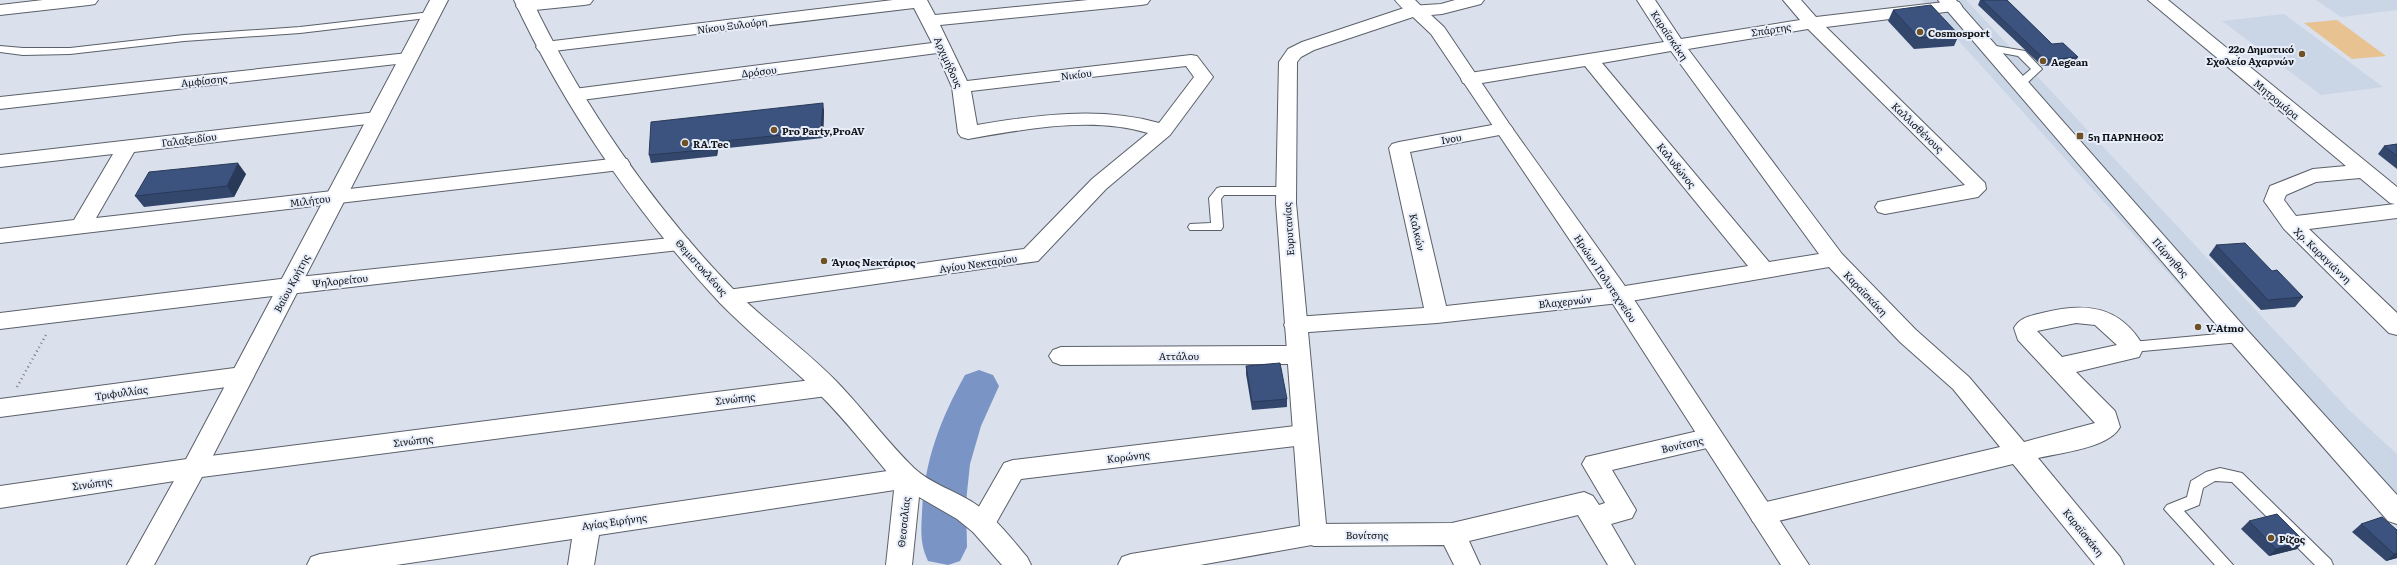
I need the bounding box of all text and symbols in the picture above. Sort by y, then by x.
street label: Καραϊσκάκη [1648,7,1692,63]
street label: Νίκου Ξυλούρη [696,13,768,37]
street label: Σπάρτης [1750,18,1792,40]
place label: Cosmosport [1928,25,1990,40]
marker: Cosmosport [1915,27,1925,37]
street label: Αρχιμήδους [931,34,967,90]
place label: 22ο Δημοτικό Σχολείο Αχαρνών [2206,41,2294,68]
marker: 22ο Δημοτικό Σχολείο Αχαρνών [2297,49,2307,59]
place label: Aegean [2051,54,2088,69]
marker: Aegean [2038,56,2048,66]
street label: Δρόσου [741,61,778,81]
street label: Νικίου [1060,65,1093,83]
street label: Αμφίσσης [180,70,228,90]
street label: Μητρομάρα [2251,75,2303,123]
street label: Καλλισθένους [1889,98,1947,156]
place label: Pro Party,ProAV [782,123,865,138]
marker: Pro Party,ProAV [769,125,779,135]
street label: Γαλαξειδίου [161,128,218,150]
street label: Ινου [1440,129,1463,147]
place label: 5η ΠΑΡΝΗΘΟΣ [2088,129,2164,144]
marker: 5η ΠΑΡΝΗΘΟΣ [2075,131,2085,141]
place label: RA.Tec [693,136,729,151]
marker: RA.Tec [680,138,690,148]
street label: Καλυδώνος [1654,139,1700,191]
street label: Μιλήτου [289,190,331,210]
street label: Ευρυτανίας [1279,202,1297,256]
street label: Καλκών [1406,212,1430,253]
street label: Χρ. Καραγιάννη [2291,224,2355,286]
street label: Ηρώων Πολυτεχνείου [1571,231,1641,325]
street label: Πάρνηθος [2150,234,2192,280]
street label: Θεμιστοκλέους [672,235,732,299]
street label: Αγίου Νεκταρίου [938,250,1018,276]
street label: Βαϊου Κρήτης [269,251,313,315]
place label: Άγιος Νεκτάριος [831,254,916,269]
marker: Άγιος Νεκτάριος [819,256,829,266]
street label: Καραϊσκάκη [1841,267,1891,319]
street label: Ψηλορείτου [311,270,369,290]
street label: Βλαχερνών [1538,291,1592,311]
place label: V-Atmo [2206,320,2244,335]
marker: V-Atmo [2193,322,2203,332]
street label: Αττάλου [1159,348,1199,363]
street label: Τριφυλλίας [93,381,149,403]
street label: Σινώπης [714,388,756,408]
street label: Σινώπης [392,430,434,450]
street label: Βονίτσης [1660,432,1704,456]
street label: Κορώνης [1106,446,1150,466]
street label: Σινώπης [71,473,113,493]
street label: Θεσσαλίας [893,496,913,548]
street label: Καραϊσκάκη [2060,505,2108,559]
street label: Αγίας Ειρήνης [580,509,648,533]
street label: Βονίτσης [1346,527,1388,542]
place label: Ρίζος [2279,531,2306,546]
marker: Ρίζος [2266,533,2276,543]

